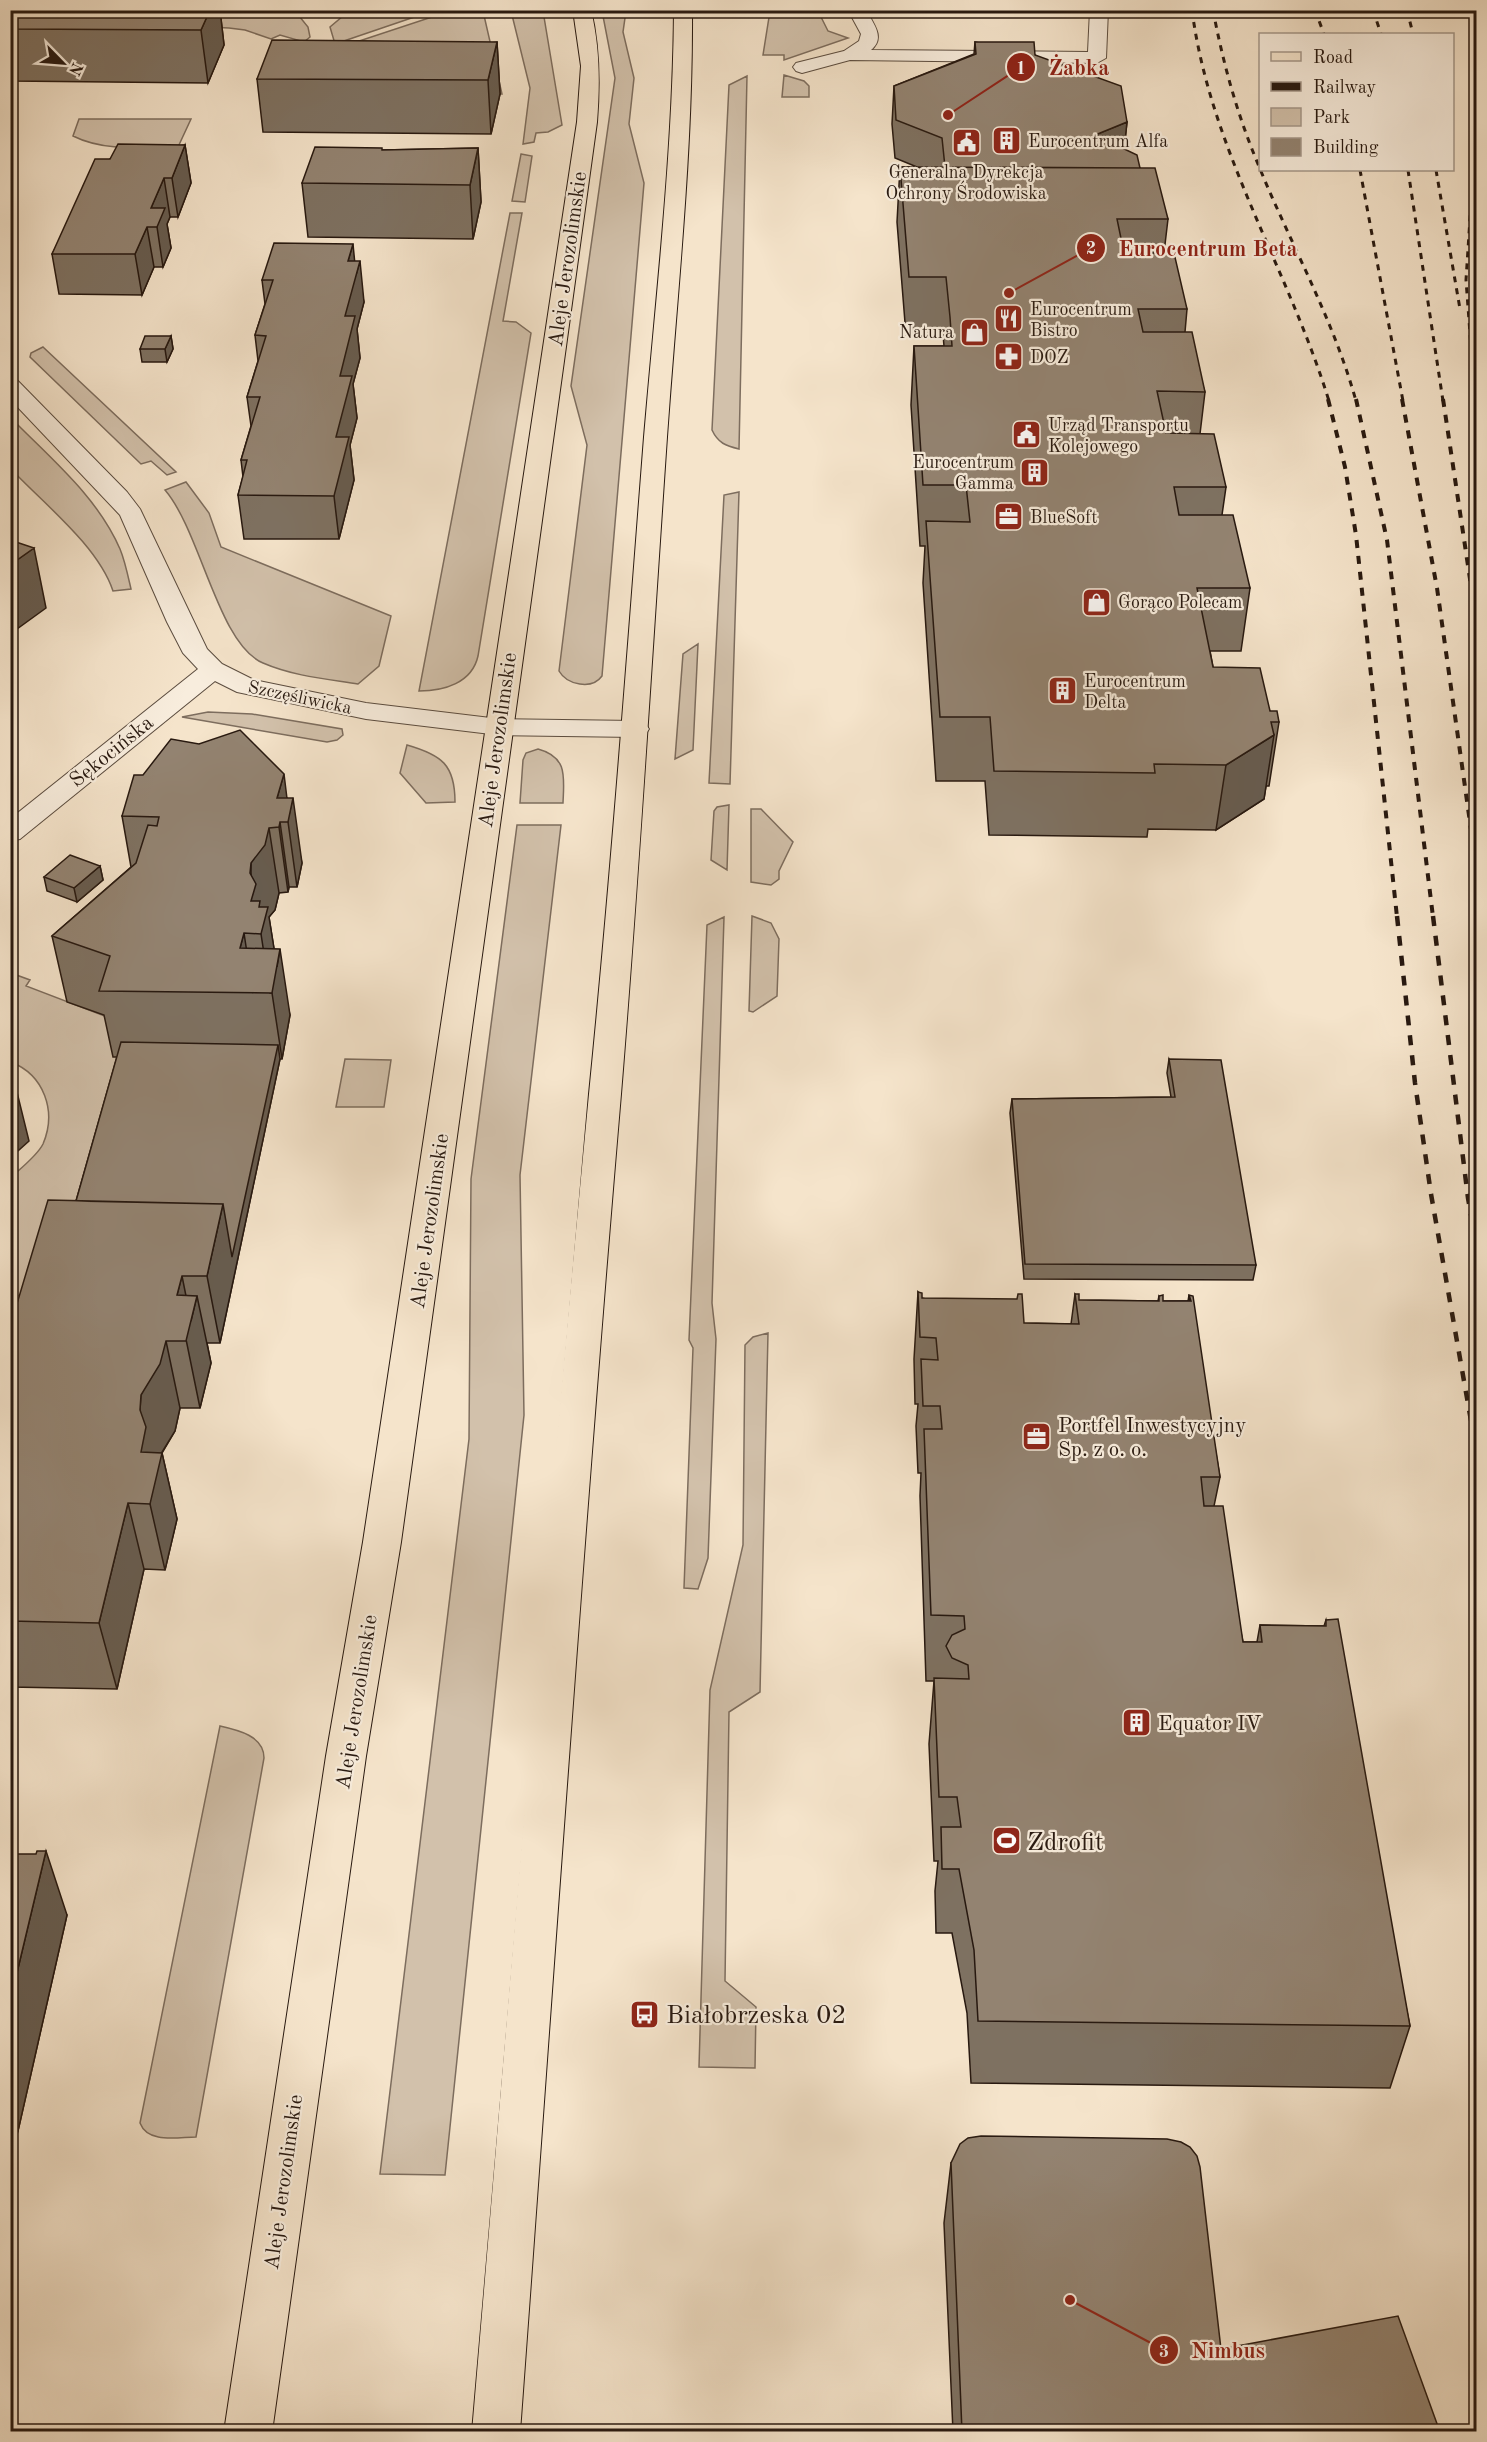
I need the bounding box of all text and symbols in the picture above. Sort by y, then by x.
north arrow [33,33,93,93]
legend [1259,33,1454,171]
callout: Żabka [1006,47,1121,87]
text: Road [1313,49,1353,67]
text: Żabka [1049,54,1109,80]
text: N [65,60,85,78]
text: 1 [1016,60,1026,78]
text: Railway [1313,79,1376,97]
text: Park [1313,109,1350,127]
building icon: Eurocentrum Alfa [991,125,1023,157]
public building icon: Generalna Dyrekcja Ochrony Środowiska [950,127,982,159]
place label: Eurocentrum Alfa [1028,133,1168,151]
text: Building [1313,139,1379,157]
place label: Generalna Dyrekcja Ochrony Środowiska [885,164,1047,203]
street label: Aleje Jerozolimskie [546,170,591,348]
callout: Eurocentrum Beta [1076,228,1309,268]
text: Eurocentrum Beta [1118,239,1298,261]
text: 2 [1086,240,1096,258]
place label: Eurocentrum Bistro [1030,301,1132,340]
restaurant icon: Eurocentrum Bistro [993,303,1025,335]
shop icon: Natura [959,316,991,348]
place label: Natura [899,324,954,342]
pharmacy icon: DOZ [993,341,1025,373]
place label: DOZ [1030,349,1068,367]
place label: Urząd Transportu Kolejowego [1048,417,1189,456]
public building icon: Urząd Transportu Kolejowego [1011,419,1043,451]
place label: Eurocentrum Gamma [912,454,1014,493]
building icon: Eurocentrum Gamma [1019,456,1051,488]
office icon: BlueSoft [993,501,1025,533]
place label: BlueSoft [1030,509,1098,527]
shop icon: Gorąco Polecam [1081,586,1113,618]
place label: Gorąco Polecam [1118,594,1242,612]
street label: Aleje Jerozolimskie [476,651,521,829]
place label: Eurocentrum Delta [1084,673,1186,712]
building icon: Eurocentrum Delta [1047,675,1079,707]
street label: Szczęśliwicka [246,678,353,718]
street label: Sękocińska [66,712,158,792]
street label: Aleje Jerozolimskie [408,1132,453,1310]
place label: Portfel Inwestycyjny Sp. z o. o. [1058,1416,1246,1461]
office icon: Portfel Inwestycyjny Sp. z o. o. [1021,1421,1053,1453]
street label: Aleje Jerozolimskie [333,1613,382,1791]
building icon: Equator IV [1121,1707,1153,1739]
place label: Equator IV [1158,1714,1261,1735]
sports icon: Zdrofit [990,1825,1022,1857]
place label: Zdrofit [1027,1830,1104,1856]
bus stop icon: Białobrzeska 02 [629,1998,661,2030]
place label: Białobrzeska 02 [666,2003,846,2029]
street label: Aleje Jerozolimskie [262,2093,307,2271]
callout: Nimbus [1149,2330,1277,2370]
text: Nimbus [1191,2341,1265,2363]
text: 3 [1159,2343,1169,2361]

